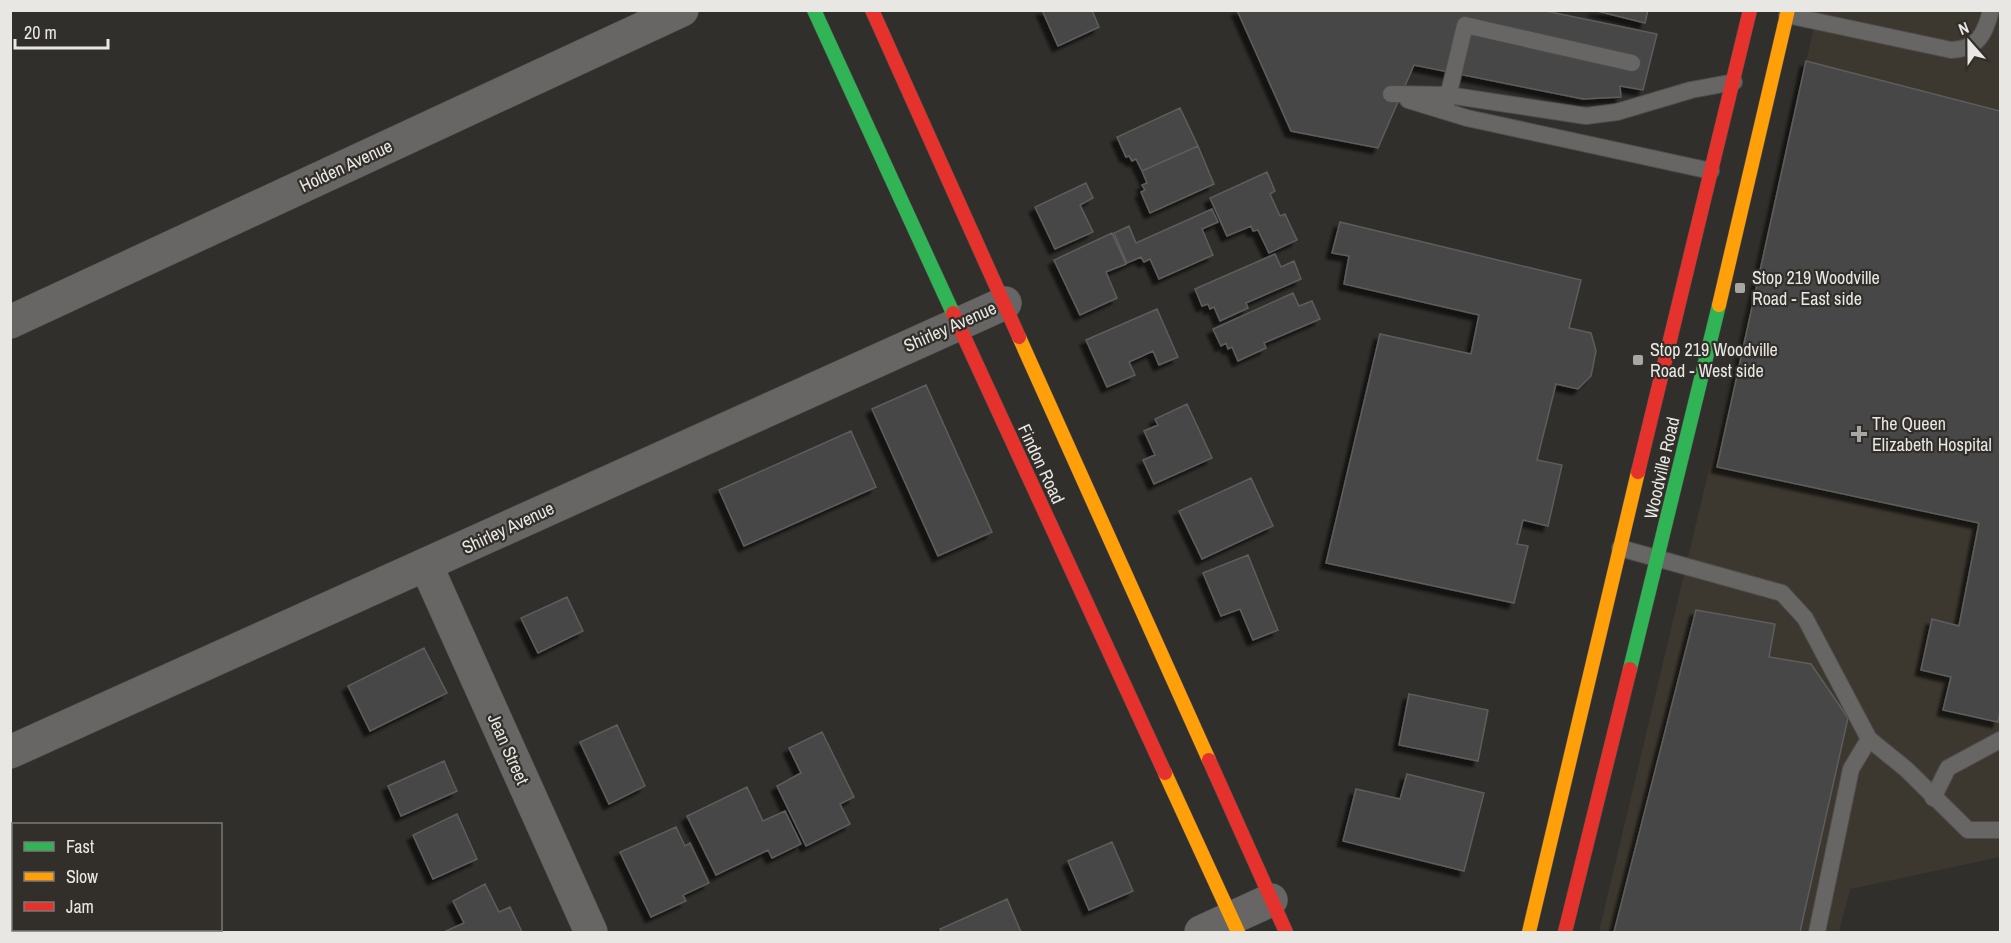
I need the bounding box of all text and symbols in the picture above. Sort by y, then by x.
scale bar [15,12,108,50]
north arrow [1939,12,1999,72]
text: N [1955,16,1972,40]
text: 20 m [24,20,57,45]
street label: Holden Avenue [295,133,396,198]
place label: Stop 219 Woodville Road - East side [1752,265,1880,311]
marker: Stop 219 Woodville Road - East side [1733,281,1747,295]
street label: Shirley Avenue [899,295,1000,358]
place label: Stop 219 Woodville Road - West side [1650,337,1778,383]
marker: Stop 219 Woodville Road - West side [1631,353,1645,367]
place label: The Queen Elizabeth Hospital [1872,411,1992,457]
street label: Woodville Road [1638,414,1685,521]
street label: Findon Road [1012,420,1071,508]
marker: The Queen Elizabeth Hospital [1850,425,1868,443]
street label: Shirley Avenue [458,495,558,560]
street label: Jean Street [482,709,535,788]
legend [12,823,222,931]
text: Fast [66,834,94,859]
text: Slow [66,864,98,889]
text: Jam [66,894,94,919]

